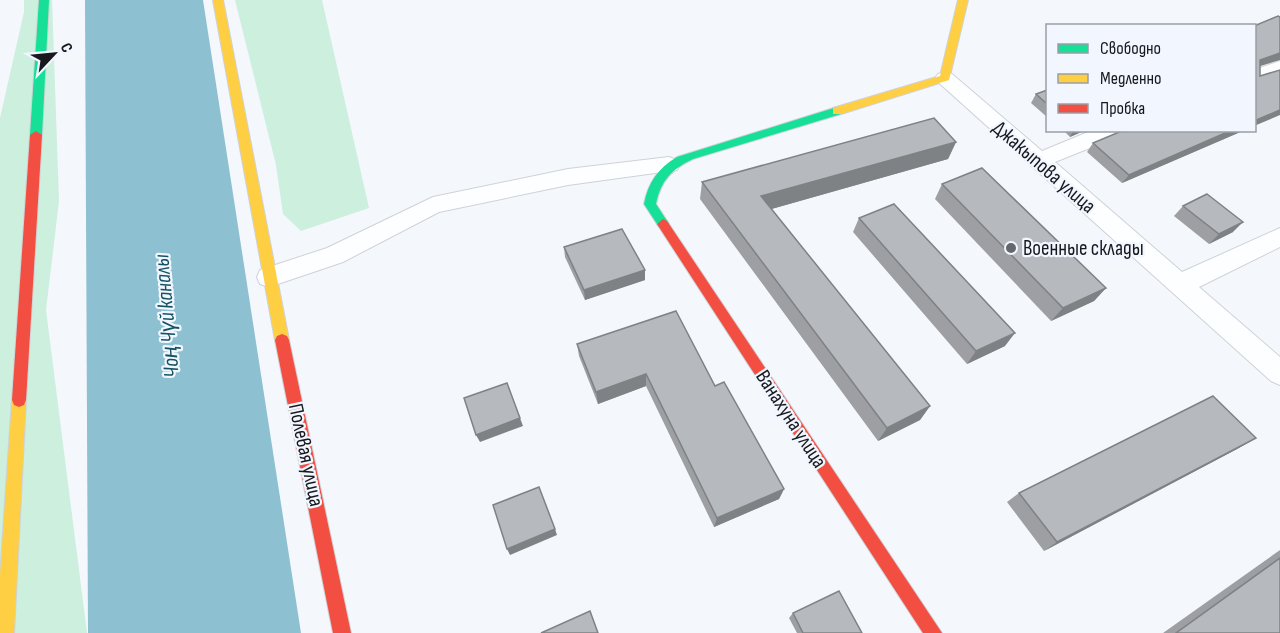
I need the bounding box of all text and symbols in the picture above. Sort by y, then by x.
north arrow [24,24,84,84]
legend [1046,24,1256,132]
text: Свободно [1100,38,1161,59]
text: С [56,40,76,56]
text: Медленно [1100,68,1162,89]
text: Пробка [1100,98,1145,119]
street label: Джакыпова улица [987,115,1101,219]
place label: Военные склады [1023,236,1144,261]
marker: Военные склады [1004,241,1018,255]
water label: Чоң Чүй каналы [148,253,186,379]
street label: Ванахуна улица [750,365,832,473]
street label: Полевая улица [283,401,329,509]

